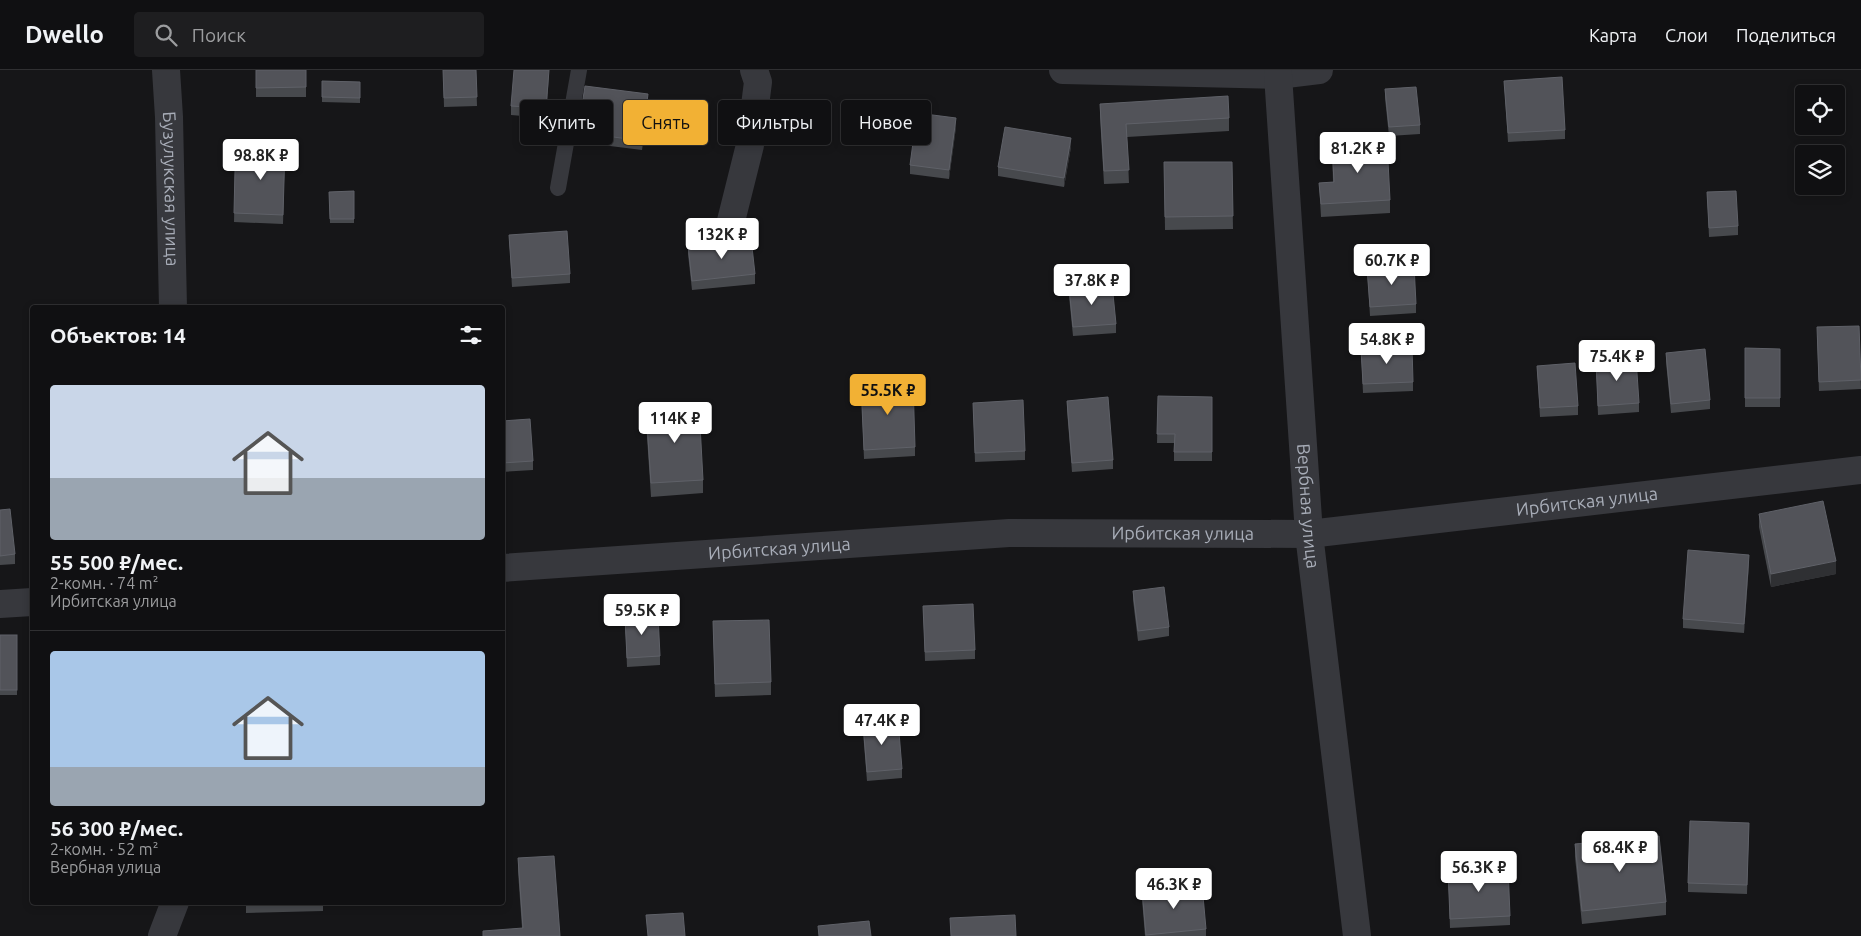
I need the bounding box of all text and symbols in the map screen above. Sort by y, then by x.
search box [134,12,484,57]
text: Dwello [25,21,104,48]
icon: search [152,21,180,49]
text: Поиск [192,24,246,46]
text: Карта [1589,25,1637,45]
text: Слои [1665,25,1708,45]
text: Поделиться [1736,25,1836,45]
map controls [1795,85,1845,195]
button: locate [1795,85,1845,135]
chip: Купить [520,100,613,145]
chip: Снять [623,100,708,145]
chip: Фильтры [718,100,831,145]
chip: Новое [841,100,931,145]
street label: Бузулукская улица [160,111,183,267]
pin: 81.2K ₽ [1312,132,1404,174]
pin: 98.8K ₽ [215,138,307,181]
text: 81.2K ₽ [1331,139,1385,157]
button: layers [1795,145,1845,195]
text: 98.8K ₽ [234,146,288,164]
pin: 132K ₽ [681,218,763,260]
text: 132K ₽ [697,225,747,243]
pin: 60.7K ₽ [1346,244,1438,286]
text: 60.7K ₽ [1365,251,1419,269]
pin: 37.8K ₽ [1046,264,1138,306]
text: 37.8K ₽ [1065,271,1119,289]
icon: filters [457,321,485,349]
pin: 54.8K ₽ [1341,322,1433,365]
text: Объектов: 14 [50,323,186,347]
text: 54.8K ₽ [1360,330,1414,348]
pin: 75.4K ₽ [1571,340,1663,382]
text: 75.4K ₽ [1590,347,1644,365]
pin: 55.5K ₽ [842,374,934,416]
text: 55.5K ₽ [861,381,915,399]
pin: 114K ₽ [634,402,716,444]
text: 114K ₽ [650,409,700,427]
icon: home [223,418,313,508]
street label: Вербная улица [1294,443,1324,569]
street label: Ирбитская улица [1515,483,1659,519]
street label: Ирбитская улица [1111,522,1254,543]
street label: Ирбитская улица [707,533,851,563]
text: 55 500 ₽/мес. [50,550,183,574]
text: 2-комн. · 74 m² [50,574,158,592]
text: Ирбитская улица [50,592,177,610]
pin: 59.5K ₽ [596,594,688,636]
text: 59.5K ₽ [615,601,669,619]
icon: home [223,683,313,773]
pin: 47.4K ₽ [836,704,928,746]
text: 47.4K ₽ [855,711,909,729]
text: 56 300 ₽/мес. [50,816,183,840]
pin: 68.4K ₽ [1574,830,1666,873]
text: 68.4K ₽ [1593,838,1647,856]
text: 2-комн. · 52 m² [50,840,158,858]
pin: 56.3K ₽ [1433,850,1525,893]
text: Вербная улица [50,858,161,876]
text: 56.3K ₽ [1452,858,1506,876]
pin: 46.3K ₽ [1128,868,1220,910]
text: 46.3K ₽ [1147,875,1201,893]

